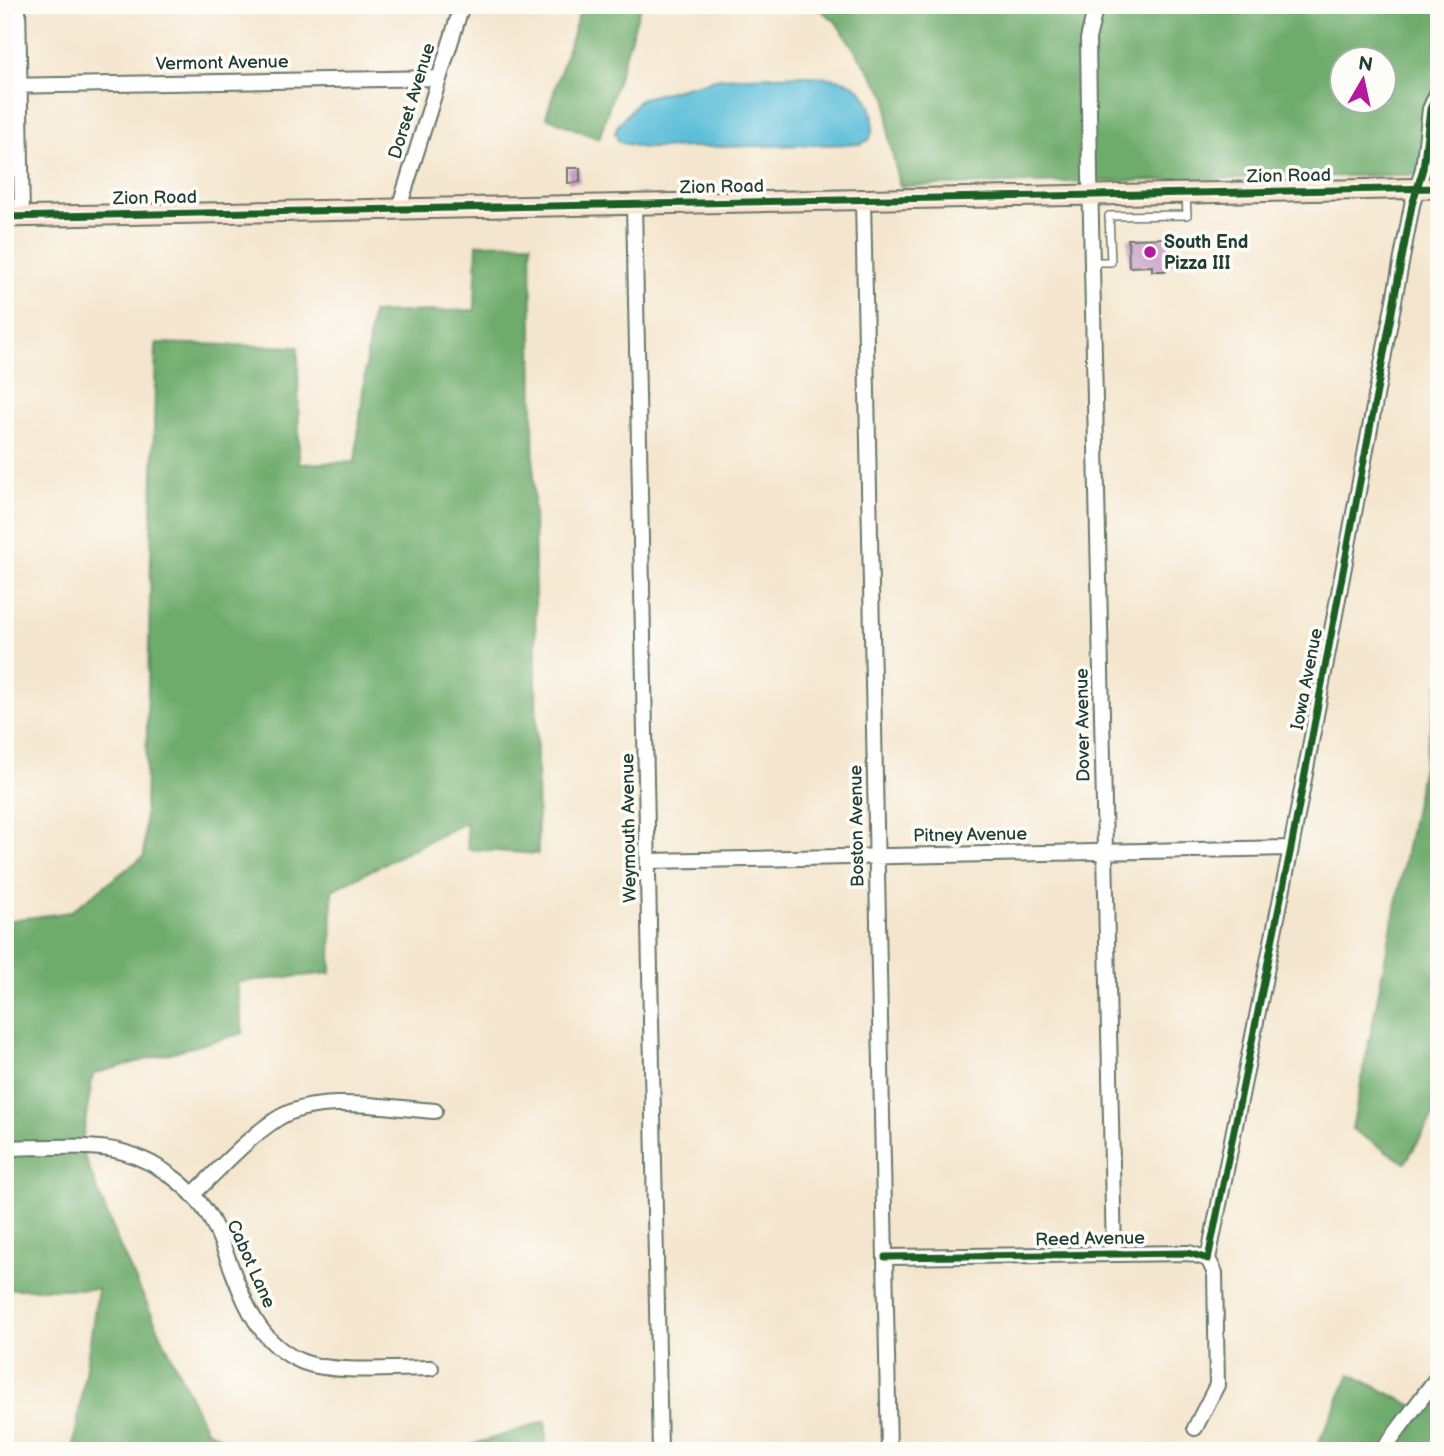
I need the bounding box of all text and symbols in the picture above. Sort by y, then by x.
street label: Dorset Avenue [384,40,440,161]
north arrow [1328,46,1398,116]
street label: Vermont Avenue [155,51,289,75]
text: N [1357,52,1374,77]
street label: Zion Road [1246,165,1331,187]
street label: Zion Road [679,176,764,198]
street label: Zion Road [112,187,197,209]
place label: South End Pizza III [1164,232,1248,274]
marker: South End Pizza III [1142,244,1158,260]
street label: Iowa Avenue [1287,626,1327,732]
street label: Dover Avenue [1072,668,1094,782]
street label: Weymouth Avenue [617,753,641,903]
street label: Boston Avenue [845,764,869,887]
street label: Pitney Avenue [913,824,1027,846]
street label: Cabot Lane [222,1217,280,1312]
street label: Reed Avenue [1035,1228,1145,1250]

